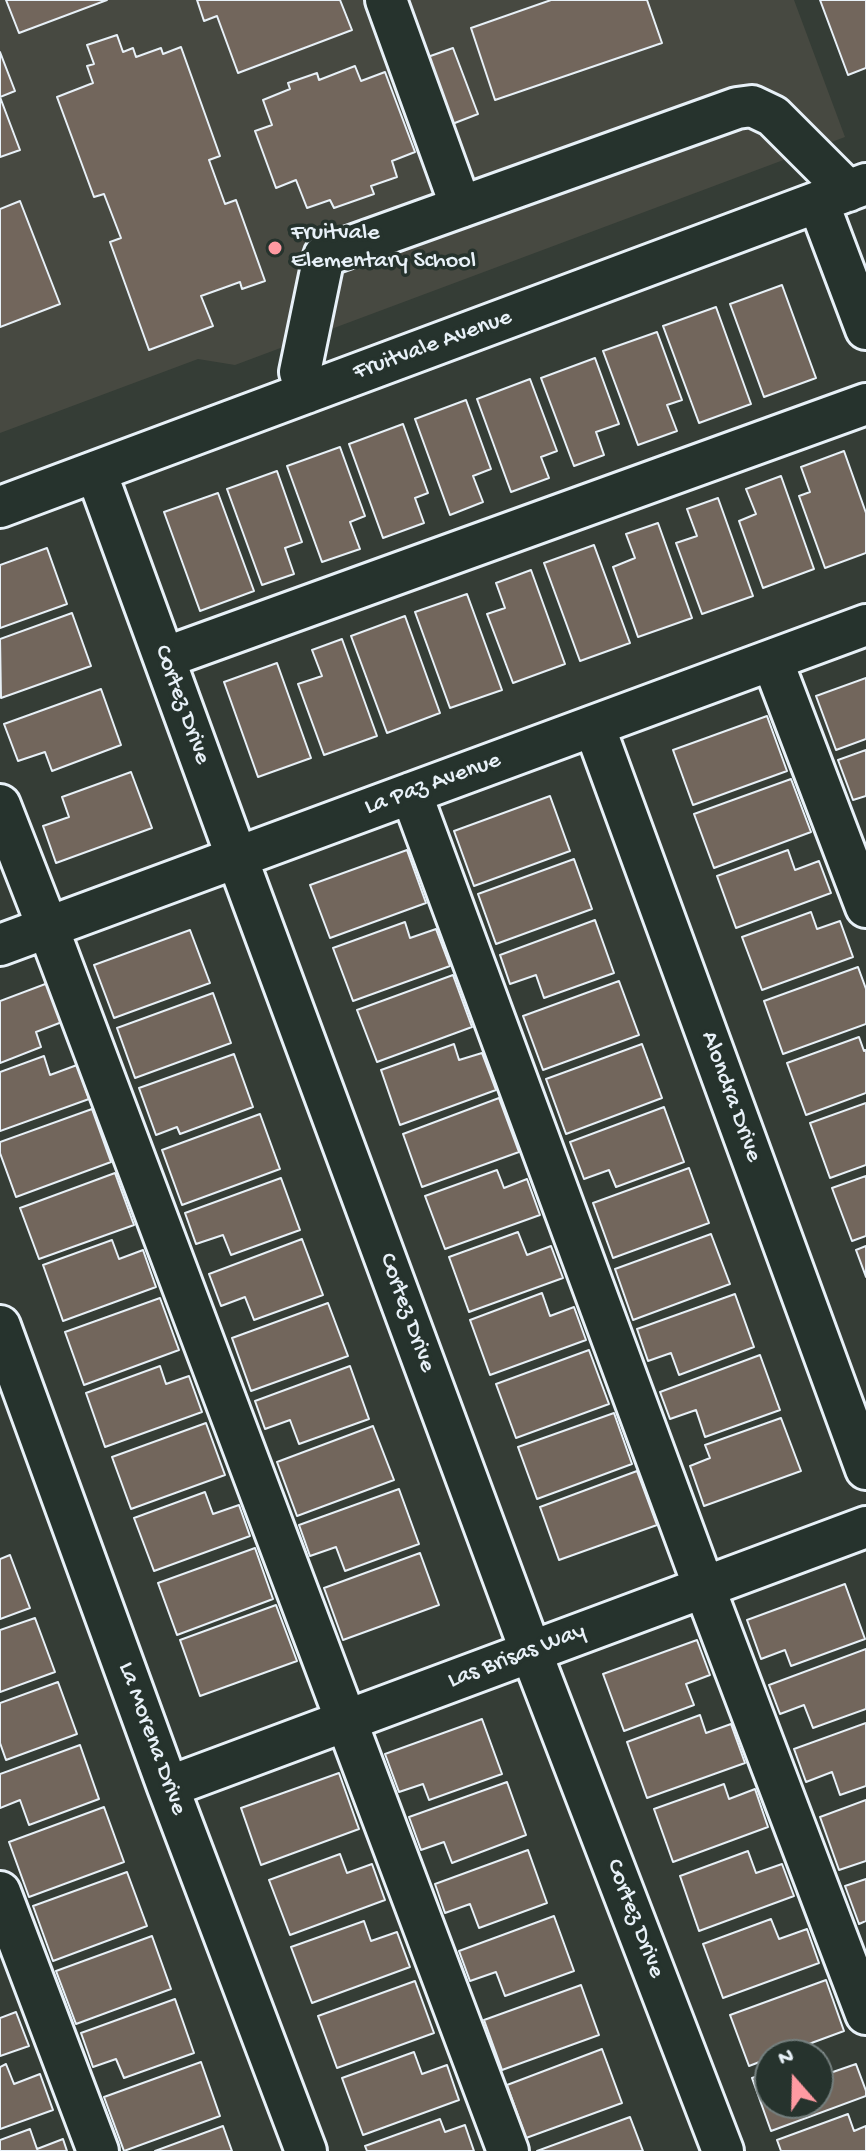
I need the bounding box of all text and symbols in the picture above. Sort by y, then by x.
place label: Fruitvale Elementary School [291,220,476,276]
marker: Fruitvale Elementary School [266,239,284,257]
street label: Fruitvale Avenue [350,304,516,388]
street label: Cortez Drive [146,641,216,769]
street label: La Paz Avenue [361,747,505,823]
street label: Alondra Drive [693,1028,767,1166]
street label: Cortez Drive [371,1249,441,1377]
street label: Las Brisas Way [444,1618,590,1696]
street label: La Morena Drive [110,1659,192,1819]
street label: Cortez Drive [598,1856,670,1982]
north arrow [754,2039,834,2119]
text: N [775,2044,798,2073]

